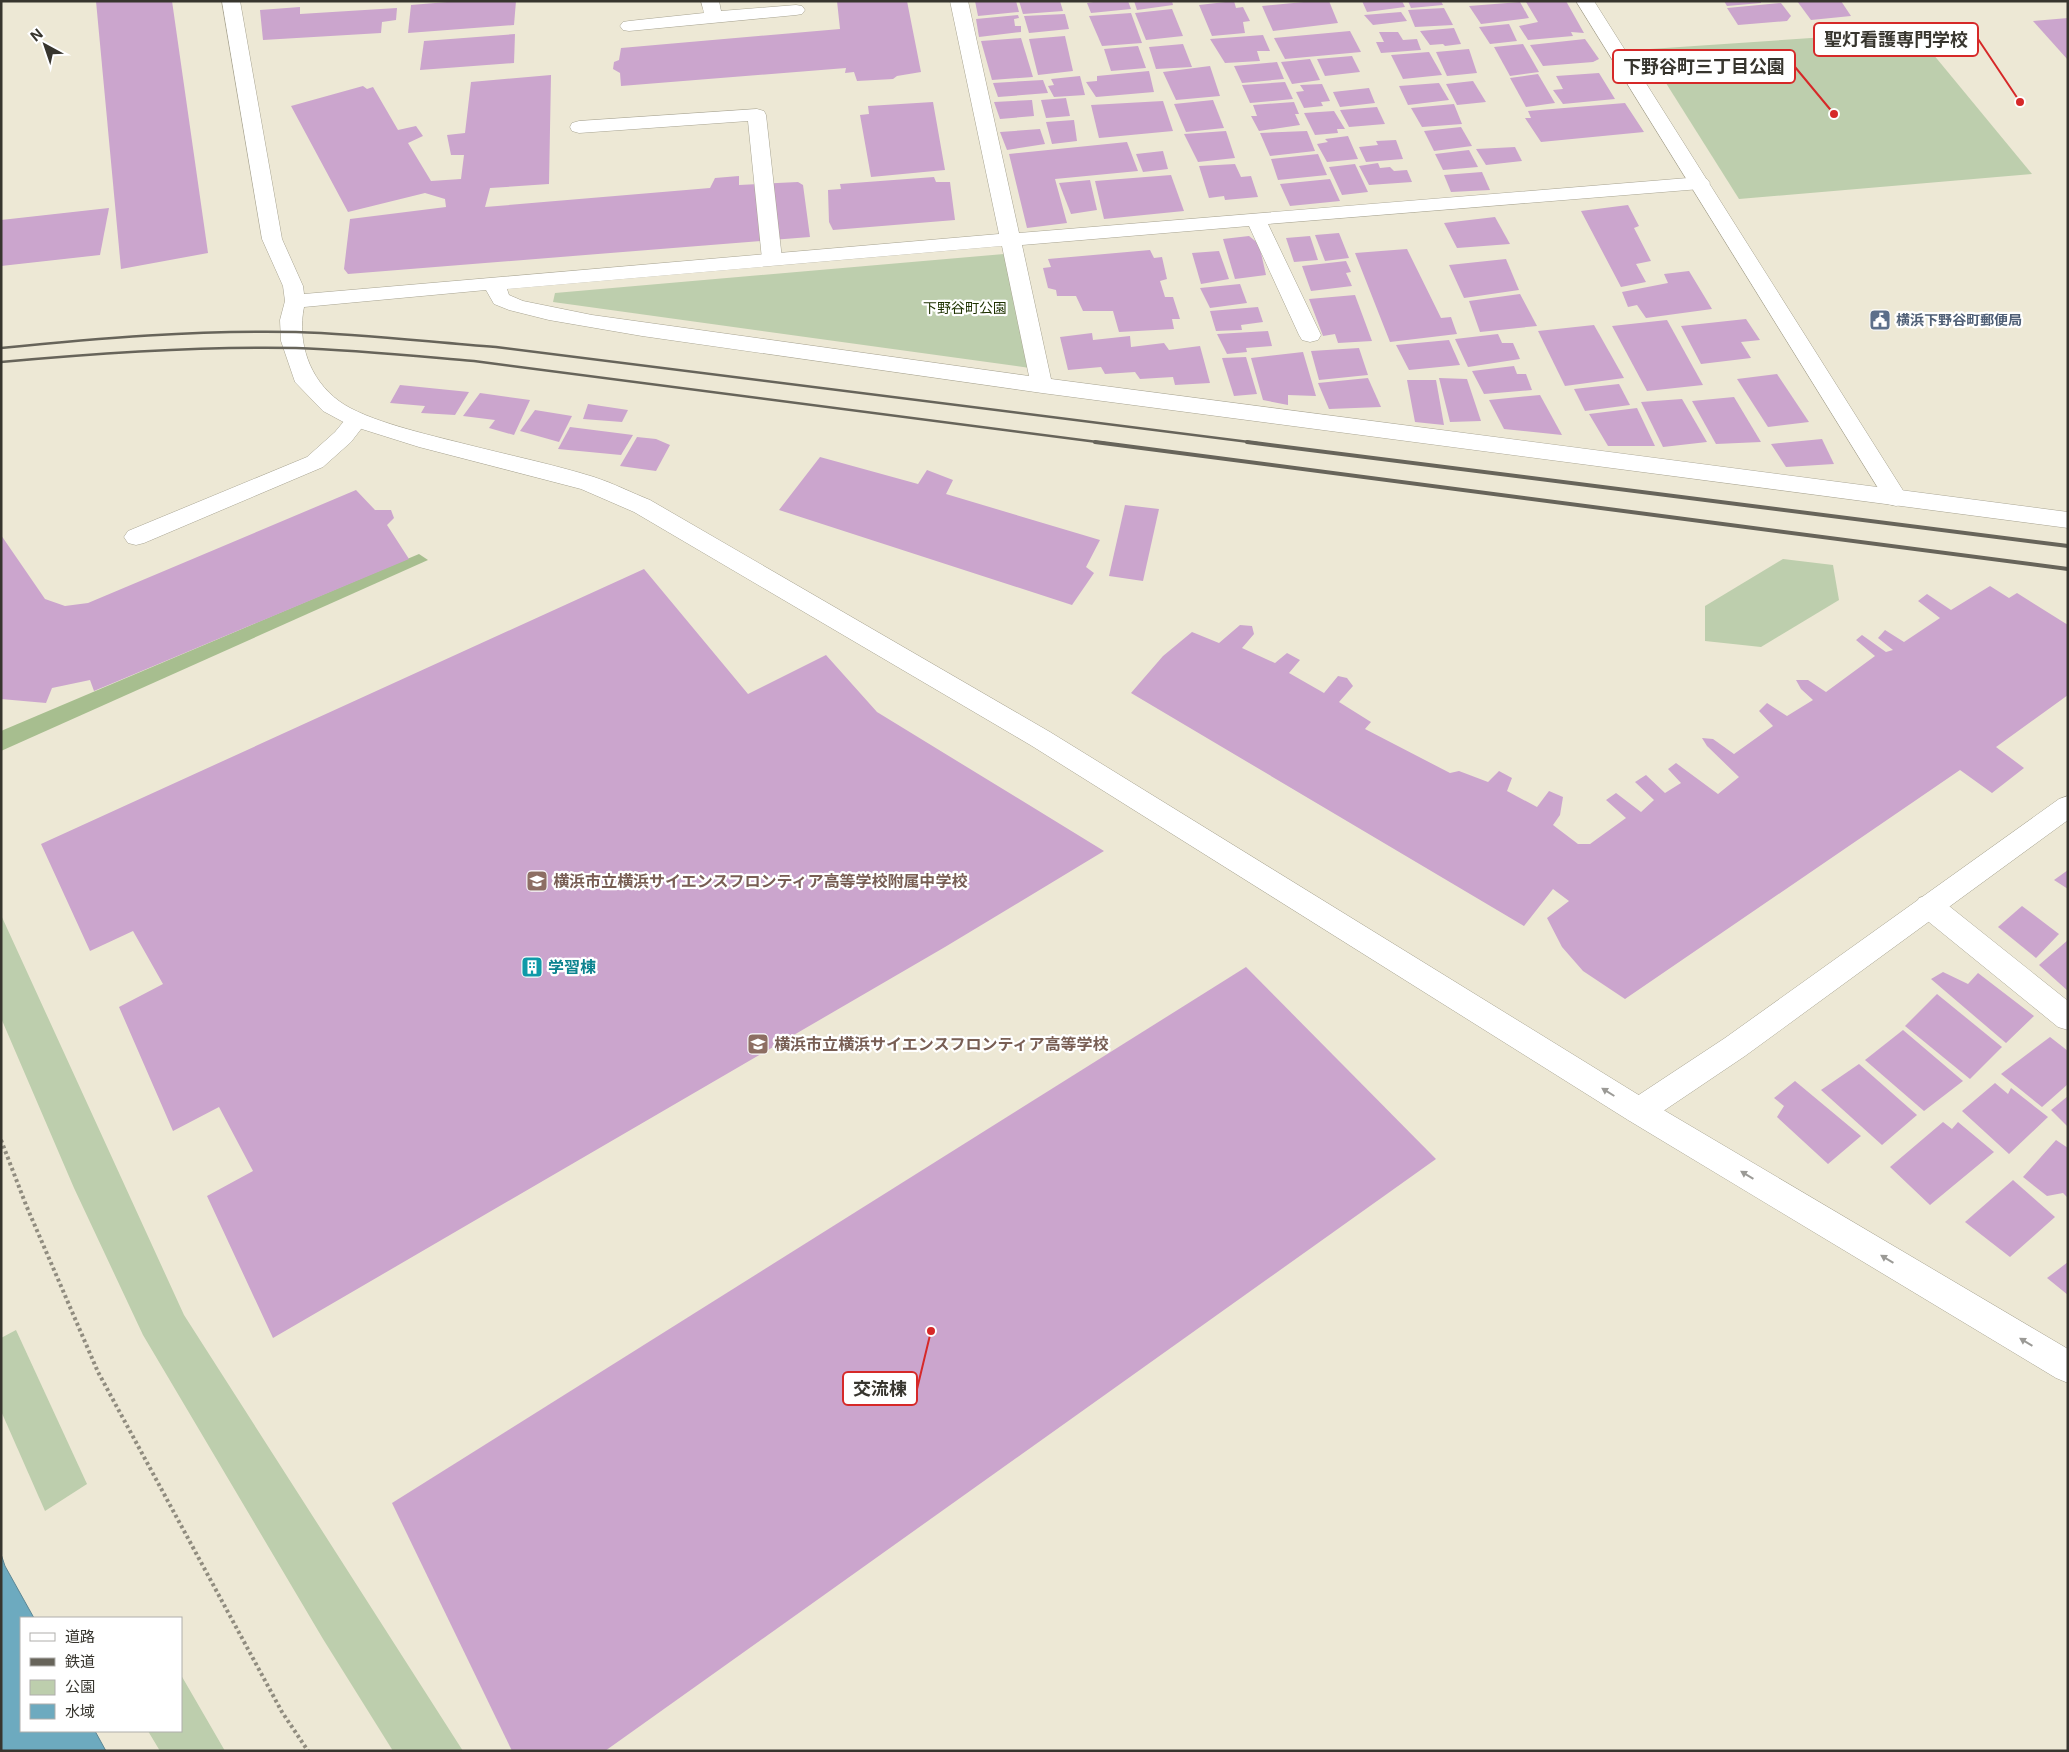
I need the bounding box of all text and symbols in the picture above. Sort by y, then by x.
north arrow [20,20,70,70]
callout: 聖灯看護専門学校 [1814,23,1978,56]
text: N [27,25,46,45]
text: 聖灯看護専門学校 [1824,29,1968,50]
callout: 下野谷町三丁目公園 [1613,50,1795,83]
text: 下野谷町三丁目公園 [1623,56,1785,77]
park label: 下野谷町公園 [923,299,1007,316]
public building icon: 横浜下野谷町郵便局 [1868,308,1892,332]
place label: 横浜下野谷町郵便局 [1896,311,2022,328]
school or university icon: 横浜市立横浜サイエンスフロンティア高等学校附属中学校 [525,869,549,893]
place label: 横浜市立横浜サイエンスフロンティア高等学校附属中学校 [553,871,968,891]
building icon: 学習棟 [520,955,544,979]
place label: 学習棟 [548,957,596,977]
school or university icon: 横浜市立横浜サイエンスフロンティア高等学校 [746,1032,770,1056]
place label: 横浜市立横浜サイエンスフロンティア高等学校 [774,1034,1109,1054]
one-way arrow [1601,1087,1614,1096]
one-way arrow [1741,1171,1754,1180]
one-way arrow [1880,1254,1893,1263]
one-way arrow [2019,1338,2032,1347]
callout: 交流棟 [843,1372,917,1405]
text: 交流棟 [853,1378,907,1399]
legend [20,1617,182,1732]
text: 道路 [65,1627,95,1646]
text: 鉄道 [65,1652,95,1671]
text: 公園 [65,1677,95,1696]
text: 水域 [65,1702,95,1721]

